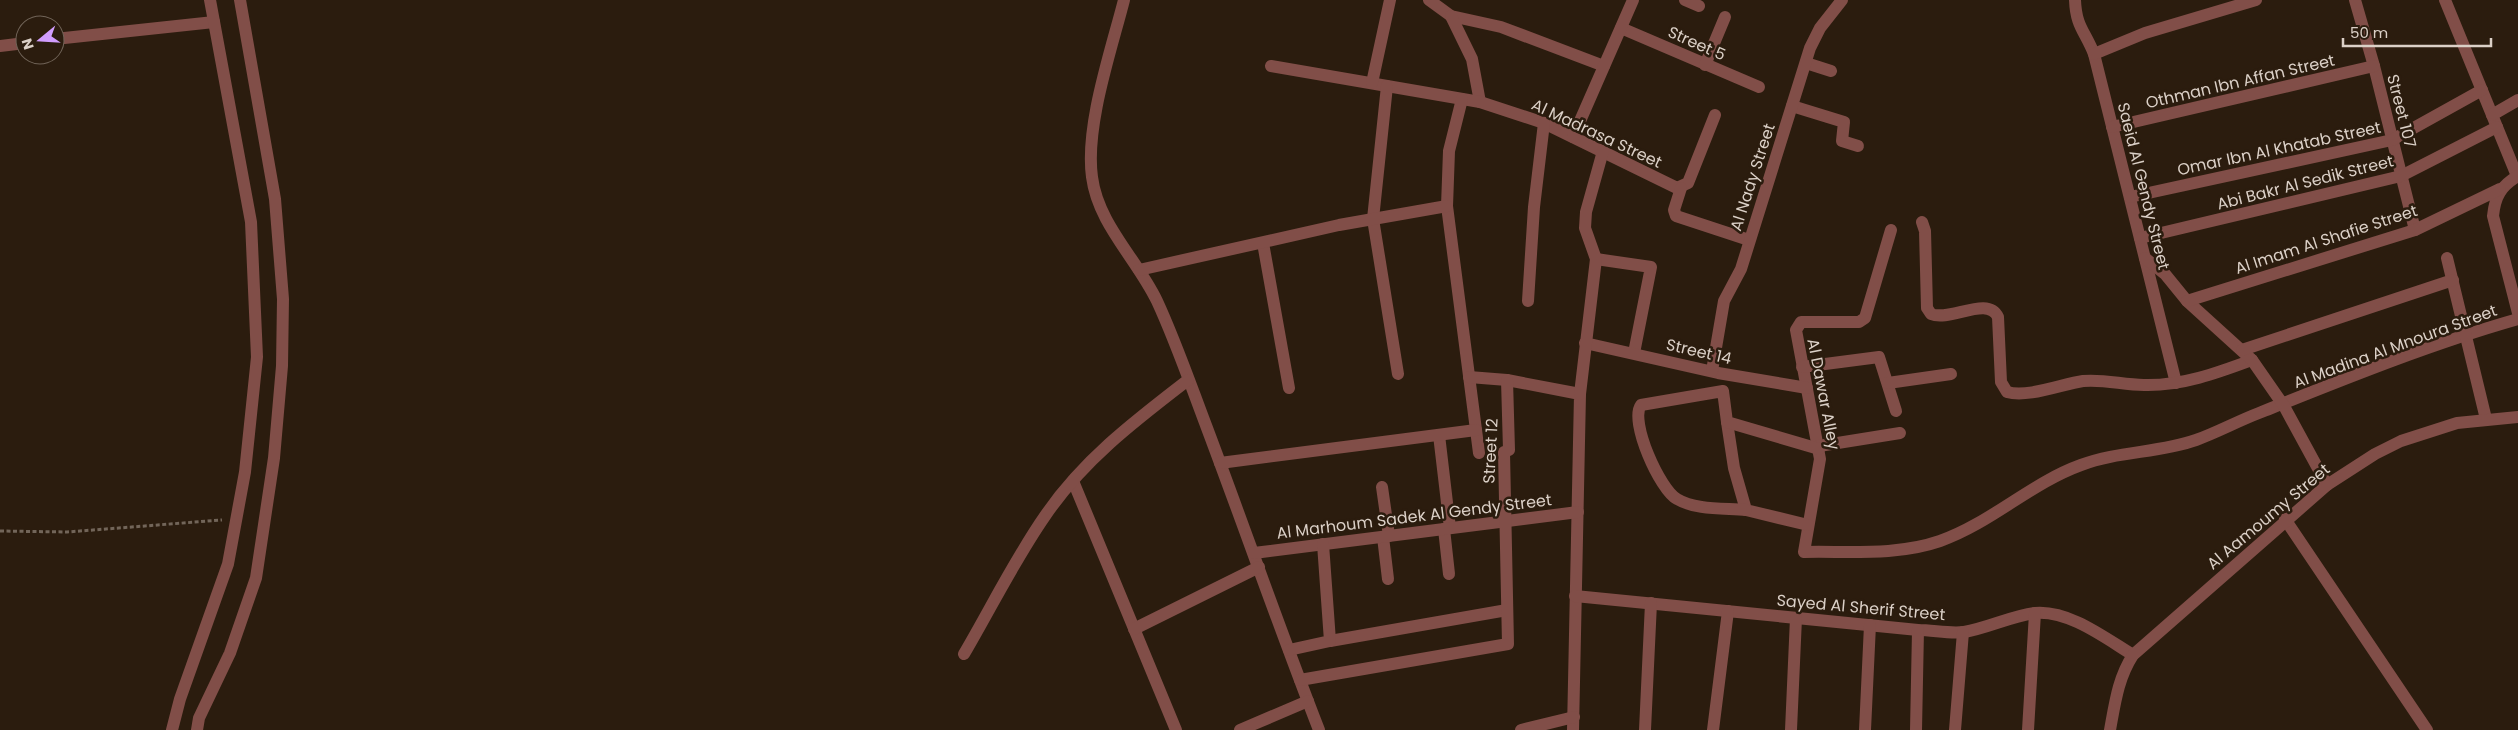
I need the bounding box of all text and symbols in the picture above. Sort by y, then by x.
north arrow [15,15,65,65]
scale bar [2343,15,2490,47]
street label: Street 5 [1664,21,1729,66]
text: 50 m [2350,22,2388,43]
text: N [16,36,39,52]
street label: Othman Ibn Affan Street [2143,49,2337,114]
street label: Street 107 [2381,72,2422,151]
street label: Al Madrasa Street [1528,93,1666,174]
street label: Saeid Al Gendy Street [2112,100,2175,272]
street label: Omar Ibn Al Khatab Street [2175,116,2383,181]
street label: Al Nady Street [1724,120,1781,234]
street label: Abi Bakr Al Sedik Street [2214,149,2396,216]
street label: Al Imam Al Shafie Street [2232,199,2421,280]
street label: Al Madina Al Mnoura Street [2290,299,2500,394]
street label: Street 14 [1664,333,1734,370]
street label: Al Dawar Alley [1801,336,1846,452]
street label: Street 12 [1477,418,1504,484]
street label: Al Aamoumy Street [2202,458,2335,575]
street label: Al Marhoum Sadek Al Gendy Street [1275,488,1553,545]
street label: Sayed Al Sherif Street [1776,589,1946,626]

